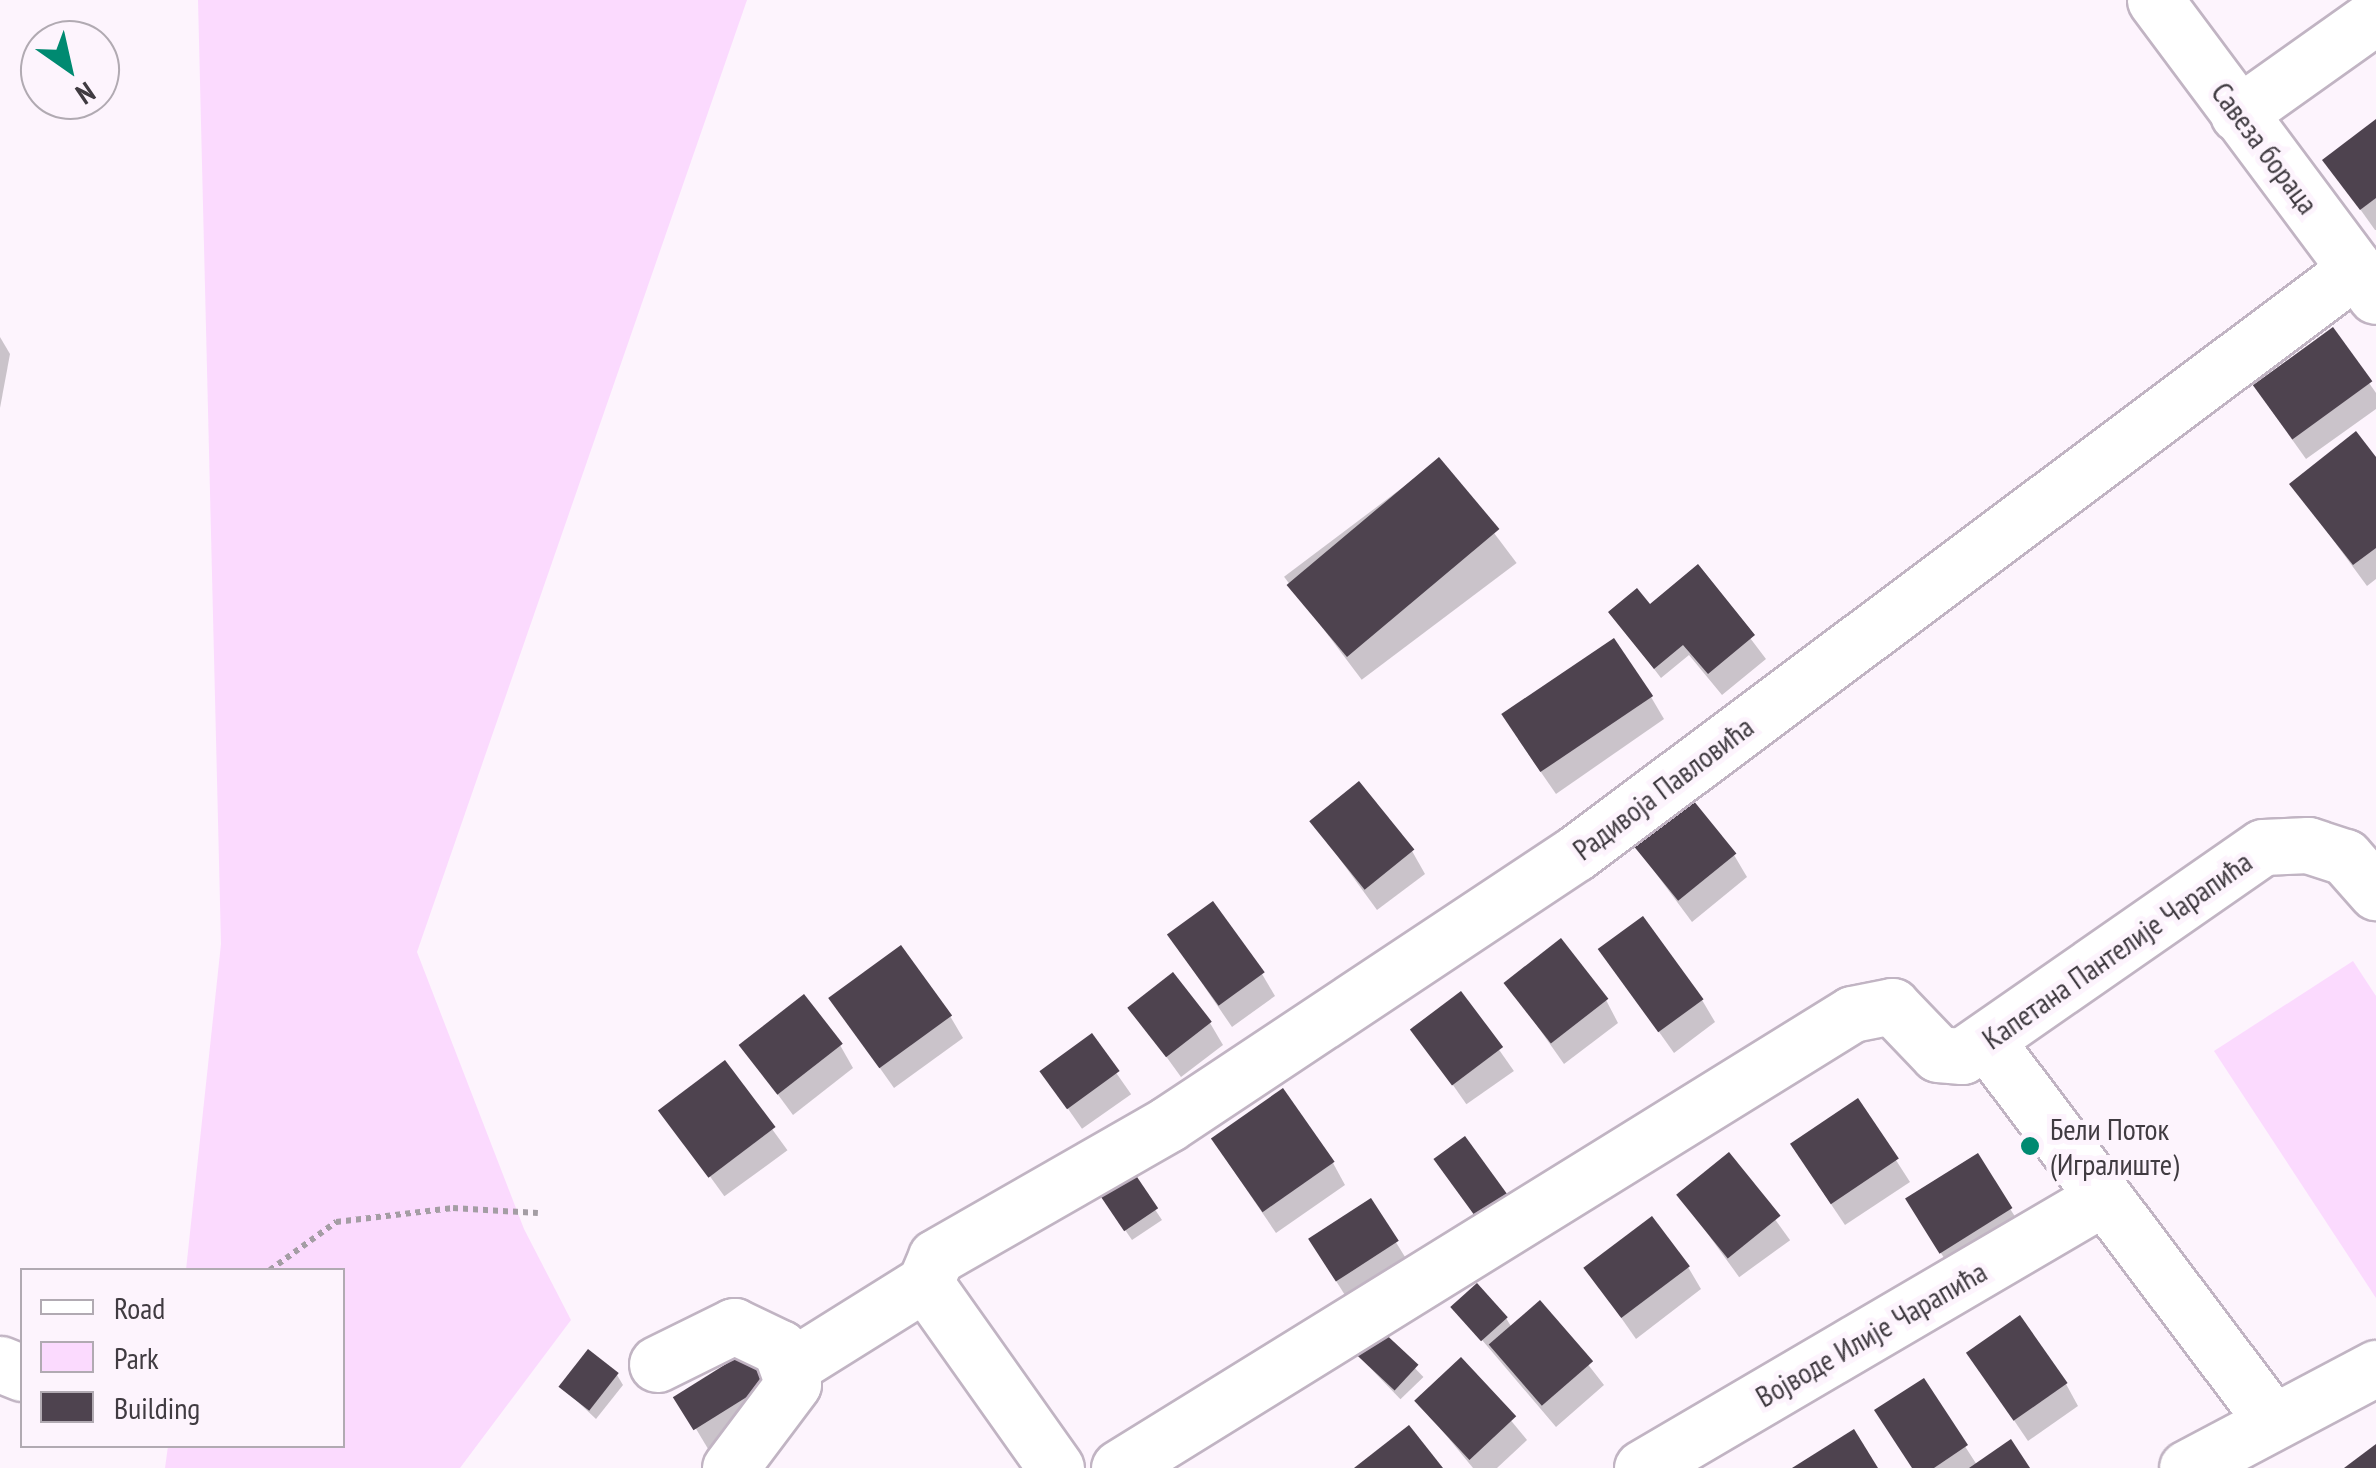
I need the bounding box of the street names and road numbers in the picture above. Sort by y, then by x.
street label: Савеза бораца [2204,75,2326,221]
street label: Радивоја Павловића [1566,708,1760,868]
street label: Капетана Пантелије Чарапића [1975,843,2259,1057]
street label: Војводе Илије Чарапића [1749,1253,1993,1415]

